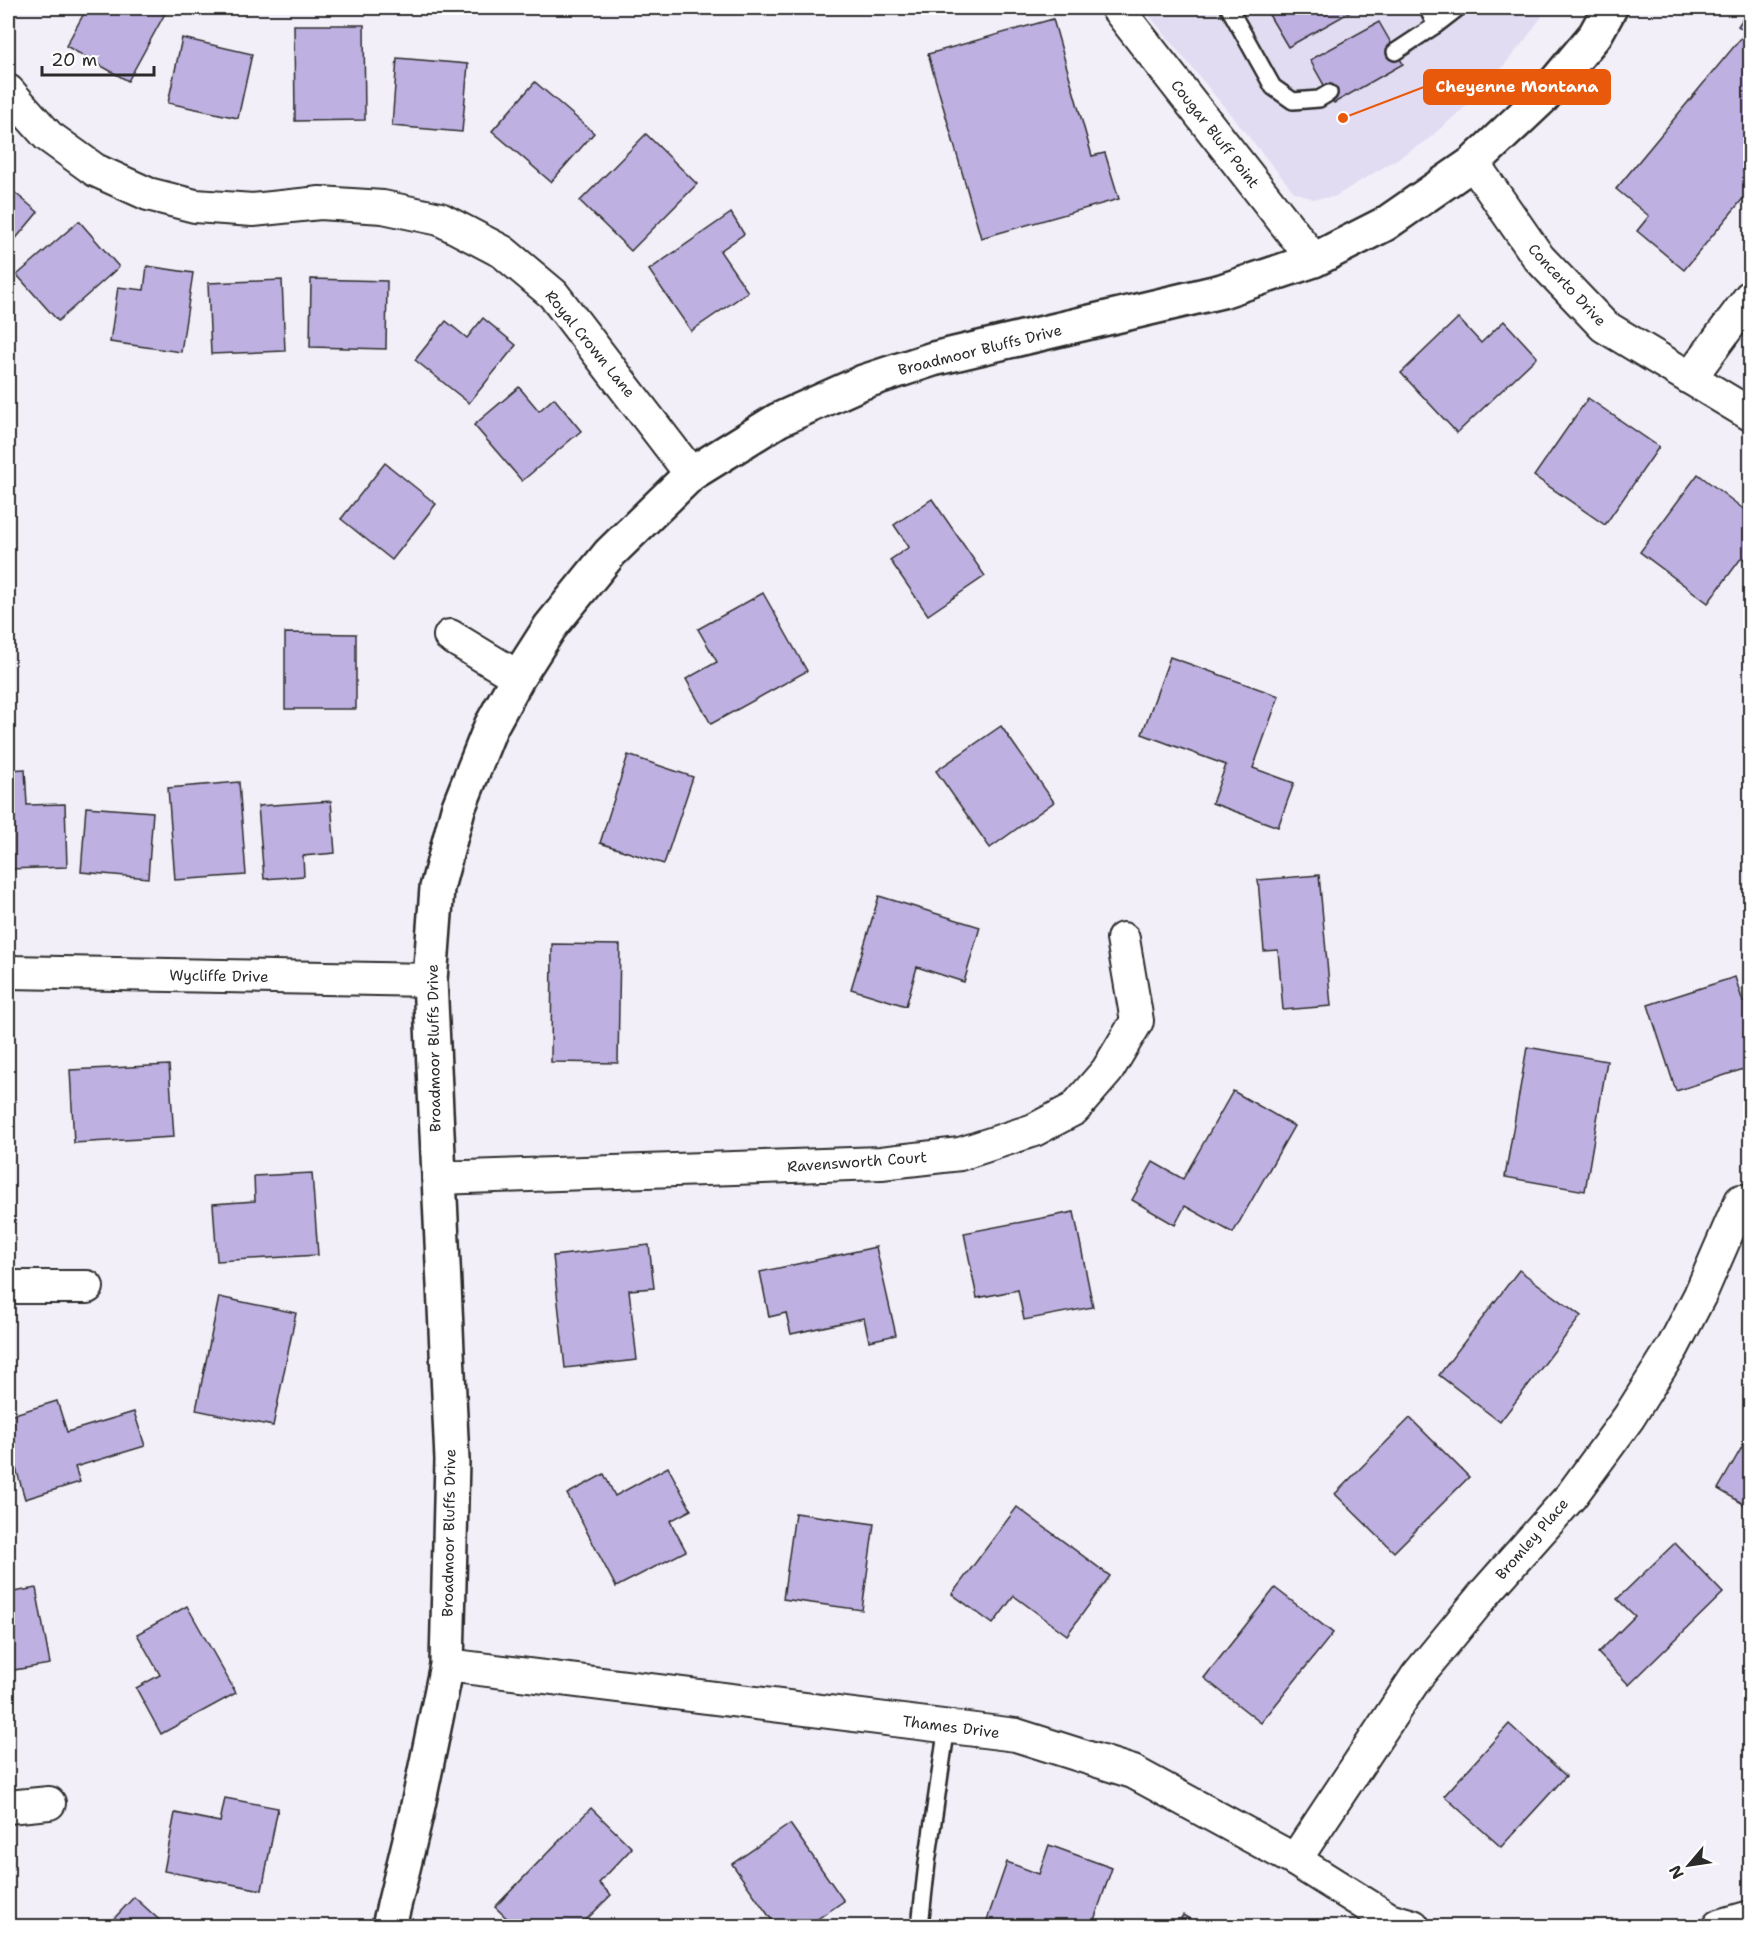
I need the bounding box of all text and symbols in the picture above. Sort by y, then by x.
scale bar [42,39,154,77]
text: 20 m [51,48,97,72]
callout: Cheyenne Montana [1424,70,1610,104]
street label: Cougar Bluff Point [1166,76,1264,192]
text: Cheyenne Montana [1436,76,1598,97]
street label: Concerto Drive [1523,239,1611,331]
street label: Royal Crown Lane [541,286,639,402]
street label: Broadmoor Bluffs Drive [896,320,1064,380]
street label: Broadmoor Bluffs Drive [423,964,445,1132]
street label: Wycliffe Drive [169,965,269,987]
street label: Ravensworth Court [786,1147,928,1177]
street label: Broadmoor Bluffs Drive [438,1449,460,1617]
street label: Bromley Place [1491,1494,1573,1584]
street label: Thames Drive [901,1711,1001,1743]
north arrow [1659,1835,1719,1895]
text: N [1664,1861,1689,1883]

